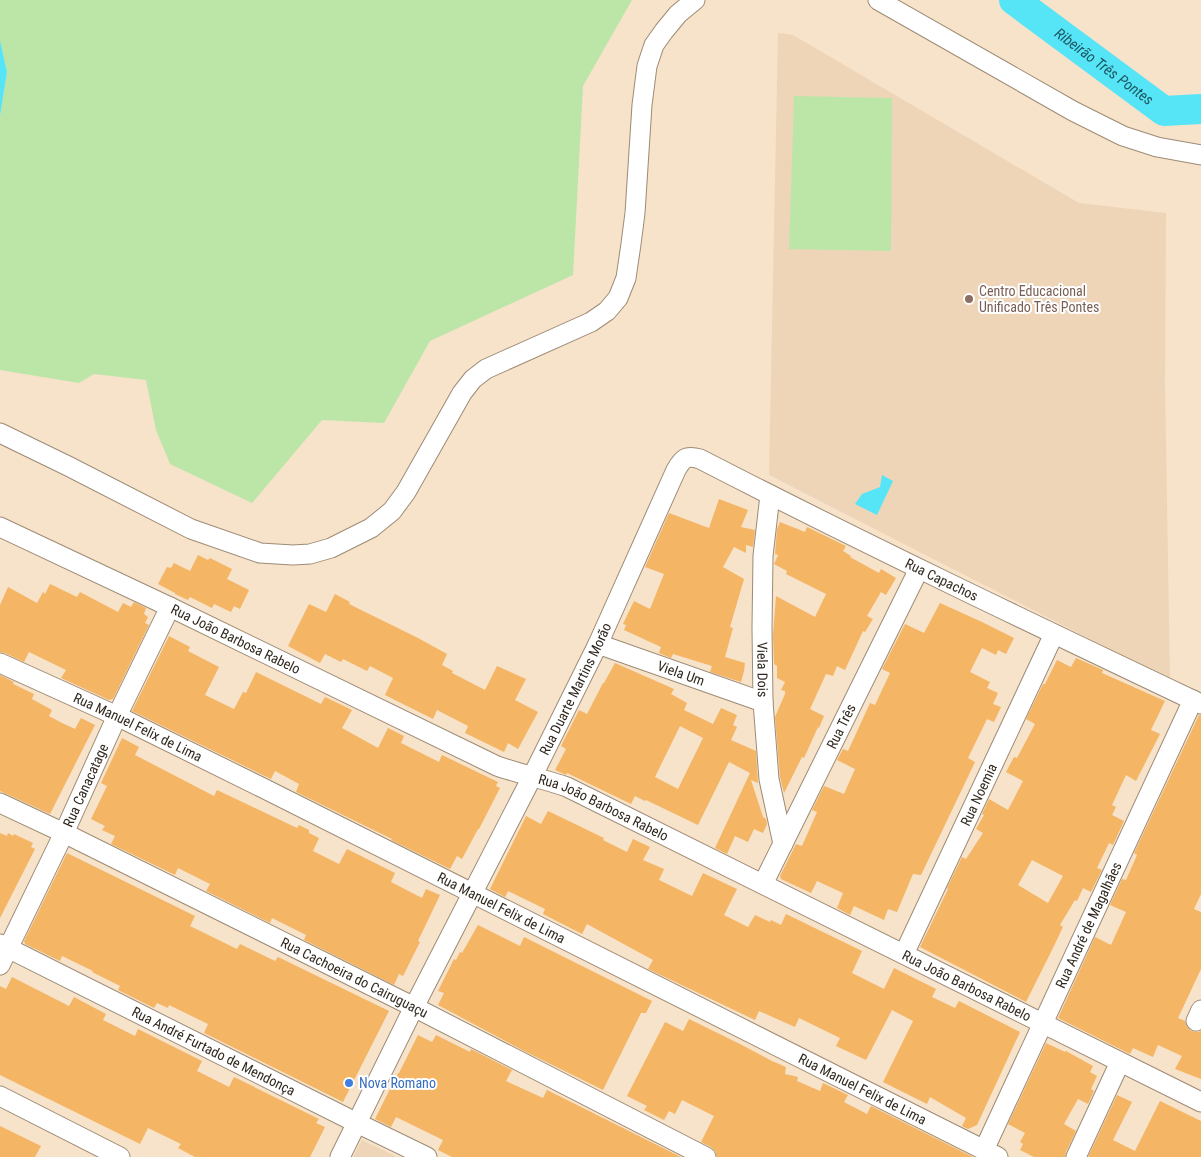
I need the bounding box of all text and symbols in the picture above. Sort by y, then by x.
water label: Ribeirão Três Pontes [1051,24,1157,109]
place label: Centro Educacional Unificado Três Pontes [979,283,1099,315]
marker: Centro Educacional Unificado Três Pontes [963,293,975,305]
street label: Rua Capachos [903,555,981,604]
street label: Rua João Barbosa Rabelo [169,601,303,677]
street label: Rua Duarte Martins Morão [536,620,614,758]
street label: Viela Dois [754,642,771,697]
street label: Viela Um [655,657,707,689]
street label: Rua Manuel Felix de Lima [71,689,205,765]
street label: Rua Três [823,701,859,751]
street label: Rua Canacatage [60,741,112,830]
street label: Rua Noemia [957,761,1000,828]
street label: Rua João Barbosa Rabelo [537,771,671,844]
street label: Rua André de Magalhães [1052,859,1125,991]
street label: Rua Manuel Felix de Lima [435,869,568,946]
street label: Rua Cachoeira do Cairuguaçu [278,934,431,1021]
street label: Rua João Barbosa Rabelo [900,947,1034,1024]
street label: Rua André Furtado de Mendonça [129,1004,298,1099]
street label: Rua Manuel Felix de Lima [796,1050,929,1128]
place label: Nova Romano [359,1075,436,1091]
marker: Nova Romano [343,1077,355,1089]

